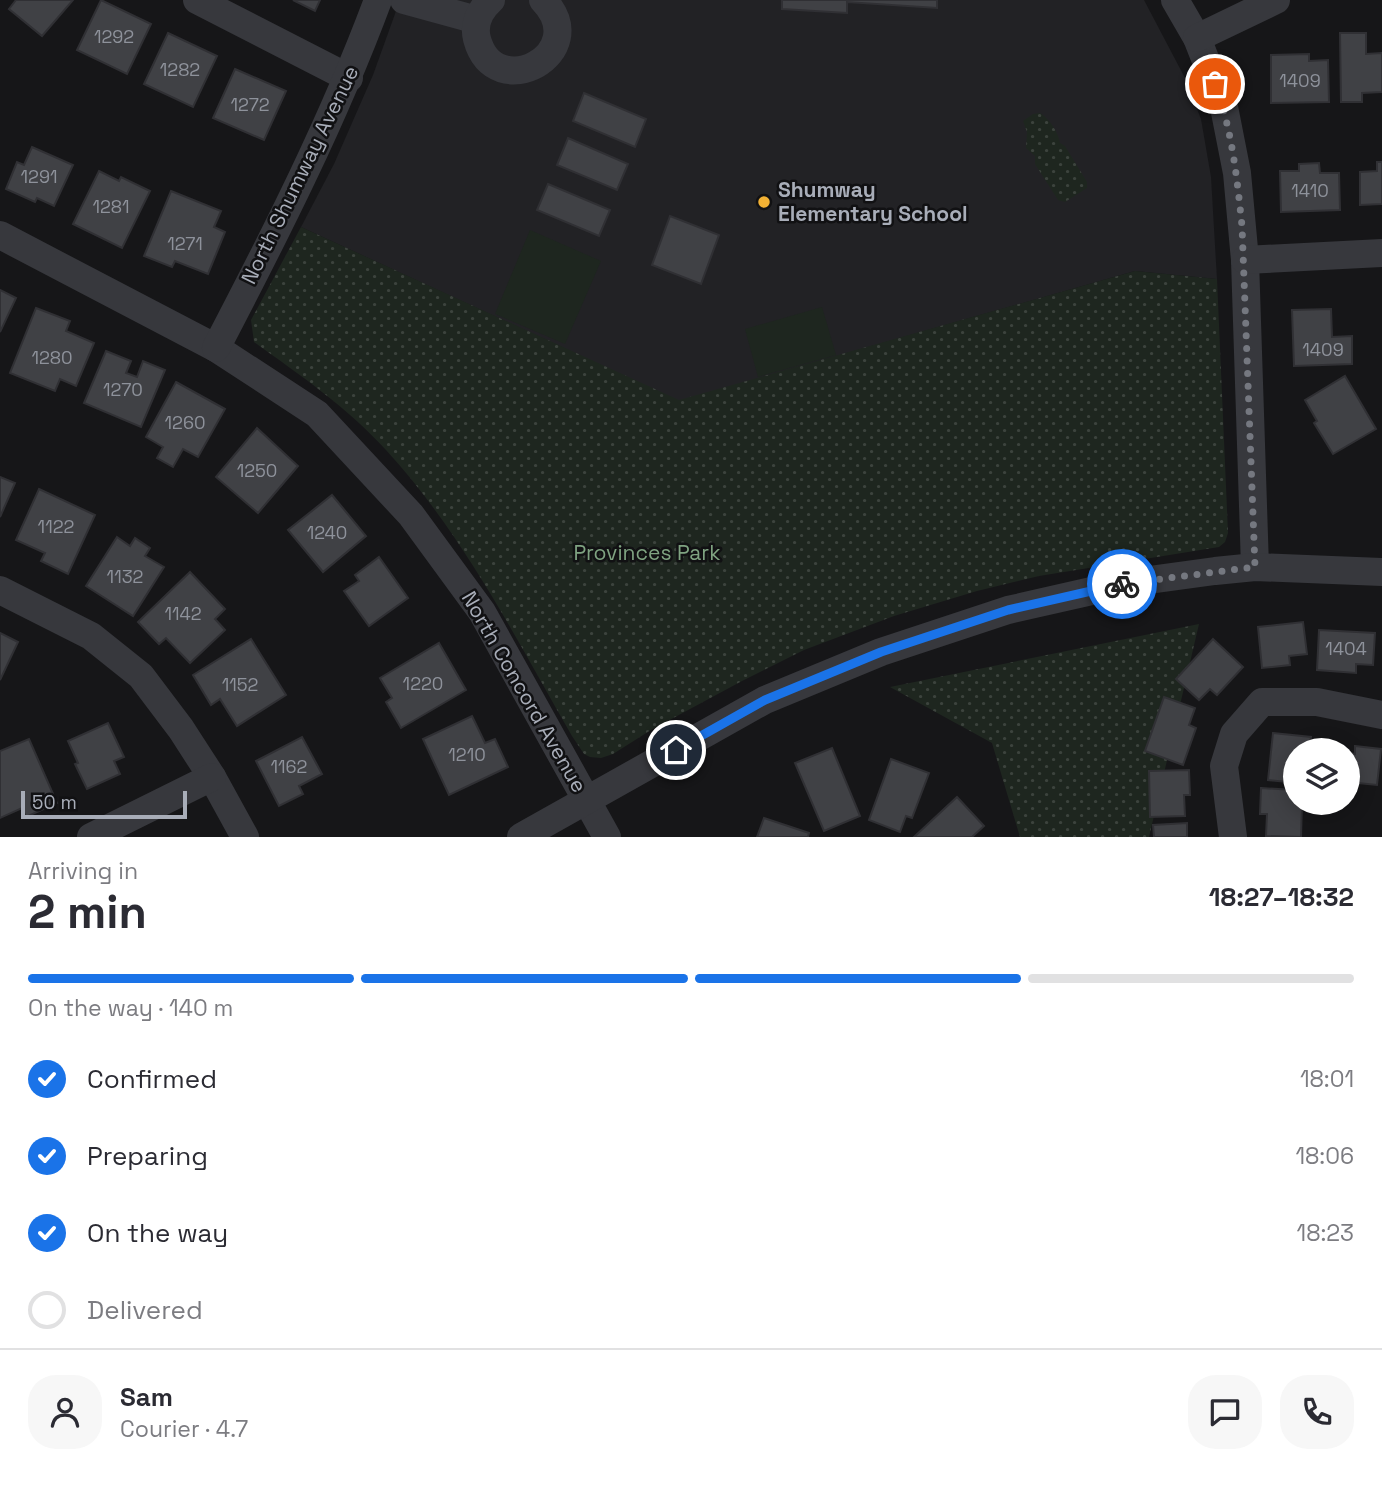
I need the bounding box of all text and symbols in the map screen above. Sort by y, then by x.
house number: 1292 [94,25,134,48]
pin [1185,54,1245,114]
house number: 1282 [160,58,200,81]
street label: North Shumway Avenue [235,61,364,288]
icon: bag [1196,65,1234,103]
house number: 1409 [1279,69,1321,92]
house number: 1272 [230,93,270,116]
house number: 1291 [21,165,57,188]
place label: Shumway Elementary School [778,176,968,227]
house number: 1410 [1291,179,1329,202]
marker: Shumway Elementary School [756,194,772,210]
house number: 1281 [92,195,130,218]
house number: 1271 [167,232,203,255]
house number: 1409 [1302,338,1344,361]
house number: 1280 [31,346,73,369]
house number: 1270 [103,378,143,401]
house number: 1260 [165,411,205,434]
house number: 1250 [237,459,277,482]
house number: 1122 [38,515,74,538]
house number: 1240 [307,521,347,544]
park label: Provinces Park [573,539,721,566]
courier [1087,549,1157,619]
house number: 1132 [107,565,143,588]
icon: bike [1103,565,1141,603]
street label: North Concord Avenue [456,586,593,797]
house number: 1142 [164,602,202,625]
house number: 1404 [1325,637,1367,660]
house number: 1220 [403,672,443,695]
house number: 1152 [222,673,258,696]
pin [646,720,706,780]
icon: home [657,731,695,769]
map controls [1283,738,1360,815]
button: layers [1283,738,1360,815]
house number: 1210 [448,743,486,766]
house number: 1162 [271,755,307,778]
scale bar [21,788,187,820]
text: 50 m [32,790,77,815]
text: Arriving in [28,856,138,886]
text: 18:27–18:32 [1209,880,1354,914]
text: 2 min [28,883,147,941]
text: On the way · 140 m [28,993,233,1023]
icon: check [28,1060,66,1098]
text: Confirmed [87,1062,217,1096]
text: 18:01 [1300,1064,1354,1094]
icon: check [28,1137,66,1175]
text: Preparing [87,1139,208,1173]
text: 18:06 [1295,1141,1354,1171]
icon: check [28,1214,66,1252]
text: On the way [87,1216,228,1250]
text: 18:23 [1297,1218,1354,1248]
text: Delivered [87,1293,203,1327]
button: person [28,1375,102,1449]
button: chat [1188,1375,1262,1449]
button: phone [1280,1375,1354,1449]
text: Sam [120,1380,173,1414]
text: Courier · 4.7 [120,1414,248,1444]

